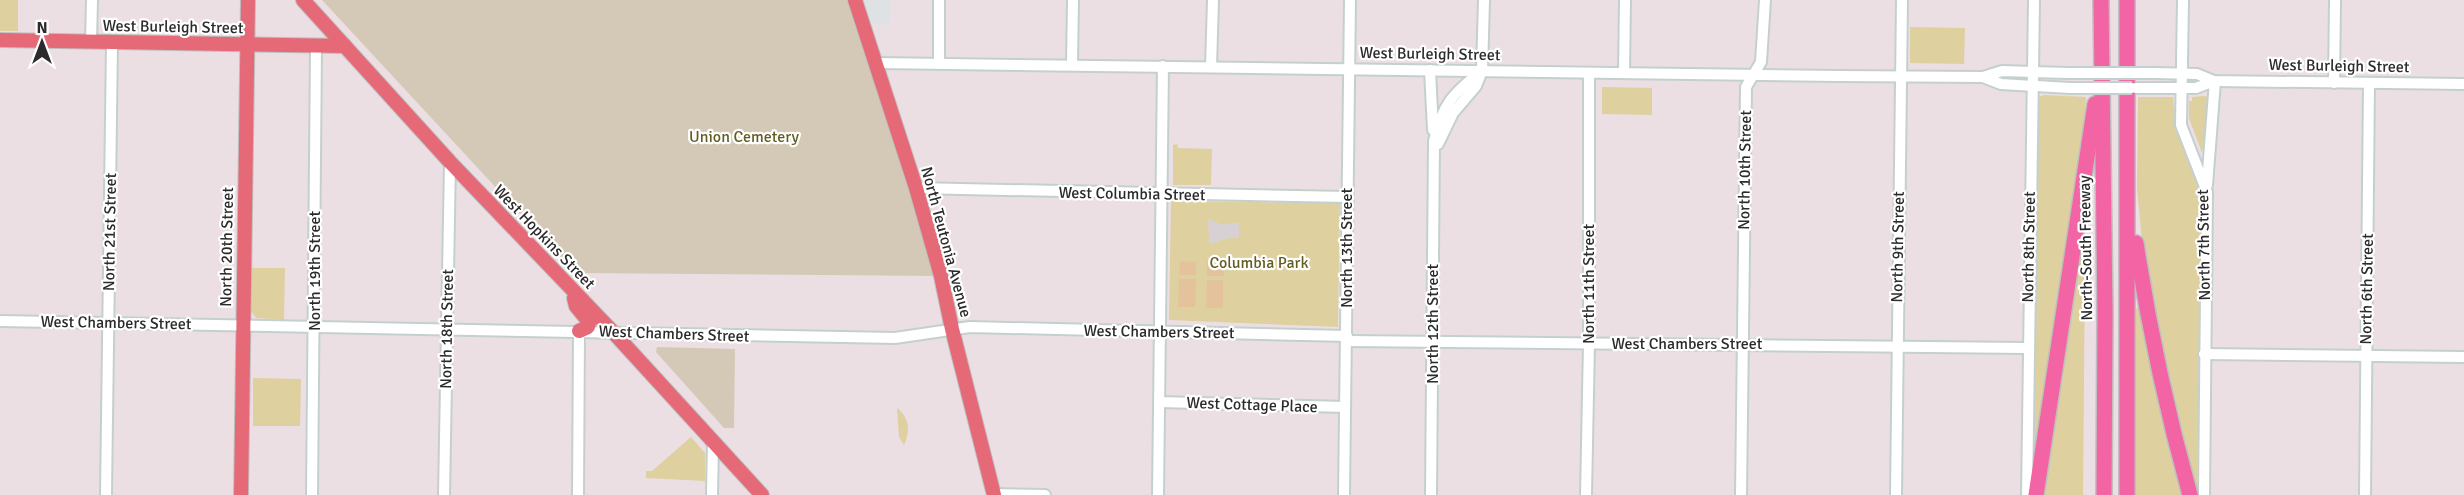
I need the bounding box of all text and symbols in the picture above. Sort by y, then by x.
north arrow [12,12,72,72]
street label: West Burleigh Street [103,16,244,38]
text: N [36,18,48,38]
street label: West Burleigh Street [1360,43,1501,65]
street label: West Burleigh Street [2269,55,2410,77]
street label: North 10th Street [1734,109,1756,230]
park label: Union Cemetery [689,127,799,147]
street label: North Teutonia Avenue [916,165,976,319]
street label: North 21st Street [99,172,121,291]
street label: North-South Freeway [2075,175,2097,321]
street label: West Hopkins Street [489,180,599,294]
street label: West Columbia Street [1058,183,1206,205]
street label: North 20th Street [216,186,238,307]
street label: North 13th Street [1337,188,1357,308]
street label: North 7th Street [2193,189,2215,301]
street label: North 9th Street [1887,191,1909,303]
street label: North 8th Street [2018,191,2040,303]
street label: North 19th Street [305,211,325,331]
street label: North 11th Street [1579,224,1599,344]
street label: North 6th Street [2356,233,2378,345]
park label: Columbia Park [1209,253,1309,273]
street label: North 12th Street [1423,264,1443,384]
street label: North 18th Street [436,268,458,389]
street label: West Chambers Street [40,312,192,334]
street label: West Chambers Street [598,321,750,347]
street label: West Chambers Street [1083,321,1235,343]
street label: West Chambers Street [1612,334,1763,354]
street label: West Cottage Place [1186,393,1318,417]

